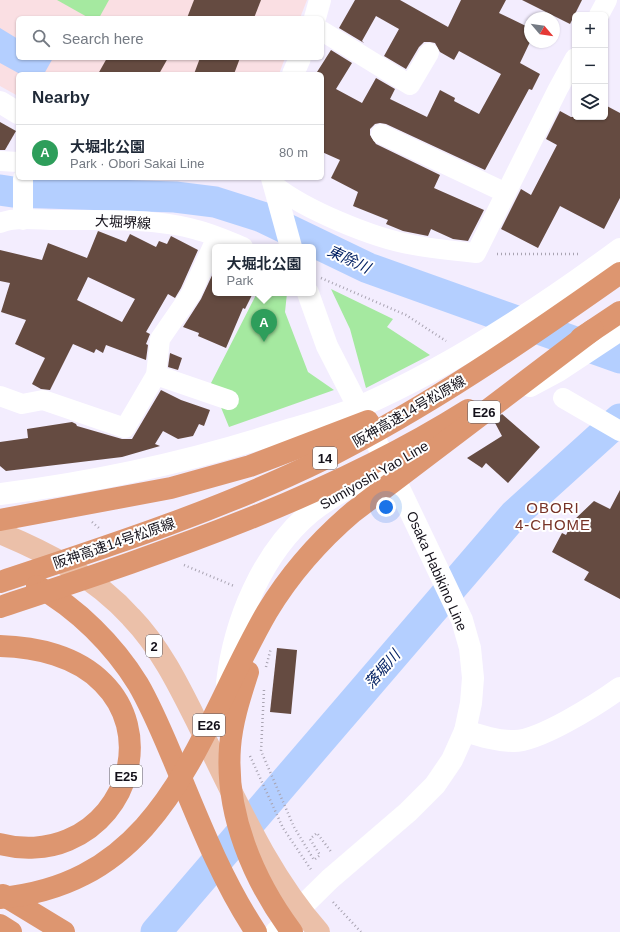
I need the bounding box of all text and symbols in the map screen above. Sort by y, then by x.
north arrow [524,12,560,48]
map controls [572,12,608,120]
button: + [572,12,608,48]
search box [16,16,324,60]
icon: search [30,27,52,49]
text: Search here [62,30,144,47]
button: − [572,48,608,84]
button: layers [572,84,608,120]
text: Nearby [32,88,90,107]
text: 大堀北公園 [70,138,145,155]
text: A [40,145,50,160]
text: 80 m [279,145,308,160]
text: Park · Obori Sakai Line [70,156,204,171]
street label: 大堀堺線 [95,213,151,231]
water label: 東除川 [325,242,375,277]
popup [212,244,316,296]
text: 大堀北公園 [226,255,302,272]
text: Park [226,273,253,288]
pin: A [251,309,277,342]
street label: 阪神高速14号松原線 [350,372,468,450]
road number: E26 [468,401,500,423]
street label: Sumiyoshi Yao Line [317,437,431,513]
road number: 14 [313,447,337,469]
your location [376,497,396,517]
district label: OBORI 4-CHOME [515,499,591,533]
street label: Osaka Habikino Line [403,509,471,633]
street label: 阪神高速14号松原線 [51,515,177,571]
road number: 2 [146,635,162,657]
water label: 落堀川 [361,645,404,692]
road number: E26 [193,714,225,736]
road number: E25 [110,765,142,787]

